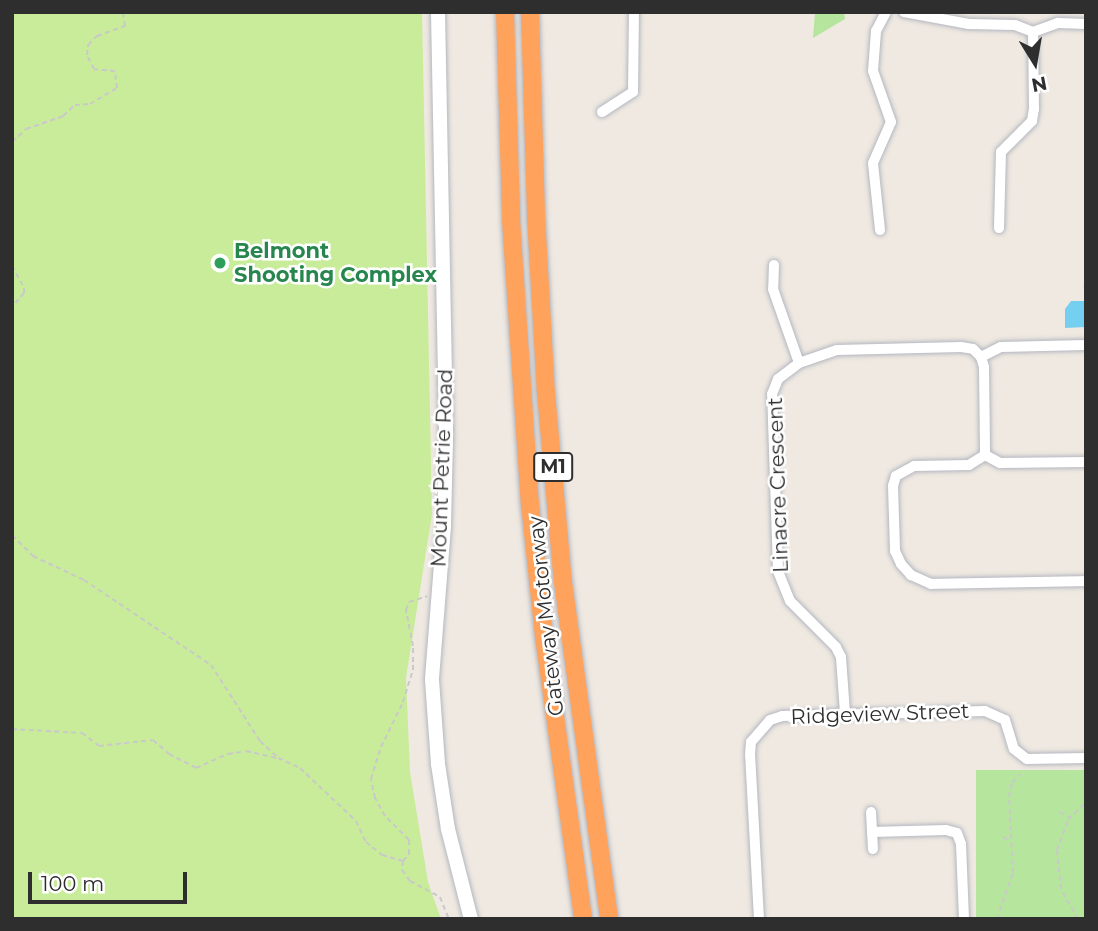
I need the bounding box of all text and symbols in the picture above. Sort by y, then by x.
north arrow [1000,28,1070,98]
text: N [1029,71,1049,97]
place label: Belmont Shooting Complex [234,238,437,288]
marker: Belmont Shooting Complex [212,255,228,271]
street label: Mount Petrie Road [426,368,458,568]
street label: Linacre Crescent [762,397,794,573]
road number: M1 [532,452,574,482]
street label: Gateway Motorway [523,515,569,717]
street label: Ridgeview Street [790,698,970,730]
scale bar [32,858,191,902]
text: 100 m [41,871,104,896]

